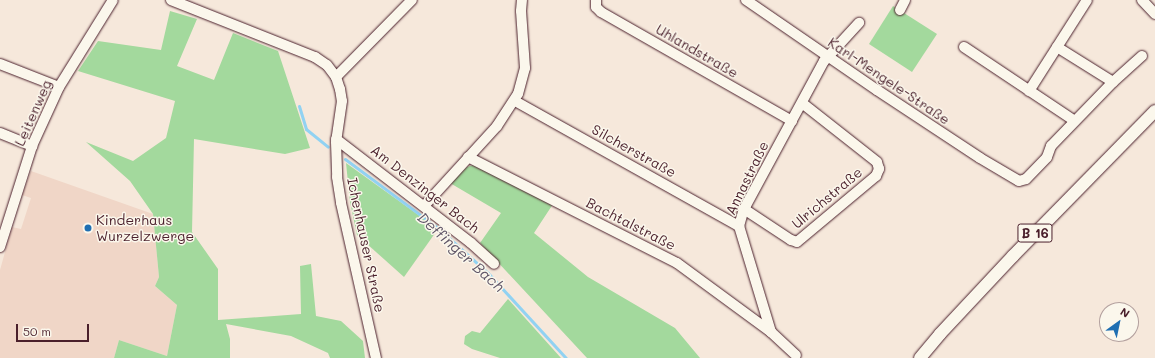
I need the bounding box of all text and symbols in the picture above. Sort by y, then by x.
street label: Uhlandstraße [653,21,741,81]
street label: Karl-Mengele-Straße [825,34,953,128]
street label: Leitenweg [11,77,55,149]
street label: Silcherstraße [589,121,679,181]
street label: Annastraße [722,138,772,218]
street label: Am Denzinger Bach [367,141,483,237]
street label: Ulrichstraße [788,164,866,232]
street label: Ichenhauser Straße [344,176,388,314]
street label: Bachtalstraße [583,194,679,254]
water label: Deffinger Bach [414,208,508,296]
place label: Kinderhaus Wurzelzwerge [96,212,194,244]
road number: B 16 [1017,222,1053,244]
marker: Kinderhaus Wurzelzwerge [83,223,93,233]
north arrow [1099,302,1139,342]
text: N [1118,304,1133,321]
scale bar [18,316,91,342]
text: 50 m [23,323,51,339]

